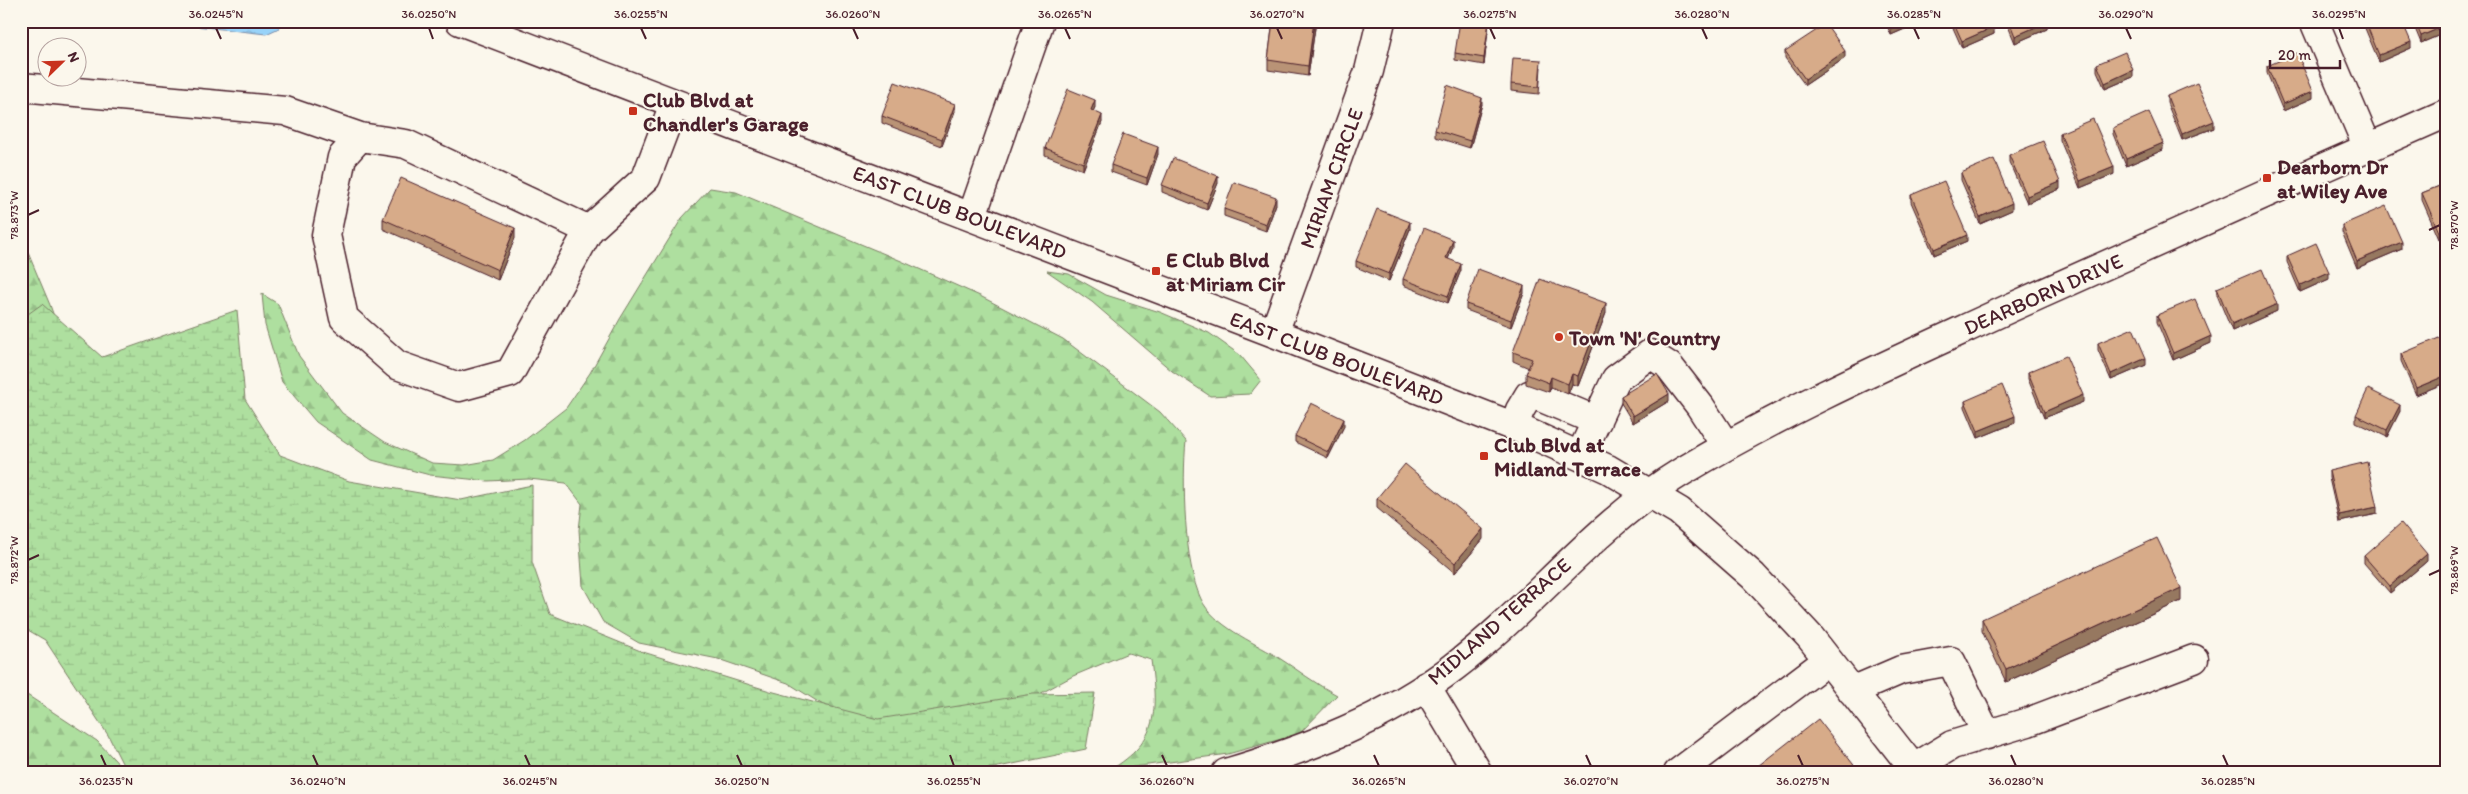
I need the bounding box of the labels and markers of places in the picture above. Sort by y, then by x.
place label: Club Blvd at Chandler's Garage [643,87,809,137]
marker: Club Blvd at Chandler's Garage [627,105,639,117]
place label: Dearborn Dr at Wiley Ave [2277,154,2389,204]
marker: Dearborn Dr at Wiley Ave [2261,172,2273,184]
place label: E Club Blvd at Miriam Cir [1166,247,1286,296]
marker: E Club Blvd at Miriam Cir [1150,265,1162,277]
place label: Town 'N' Country [1568,325,1720,351]
marker: Town 'N' Country [1553,331,1565,343]
place label: Club Blvd at Midland Terrace [1494,432,1641,481]
marker: Club Blvd at Midland Terrace [1478,450,1490,462]

